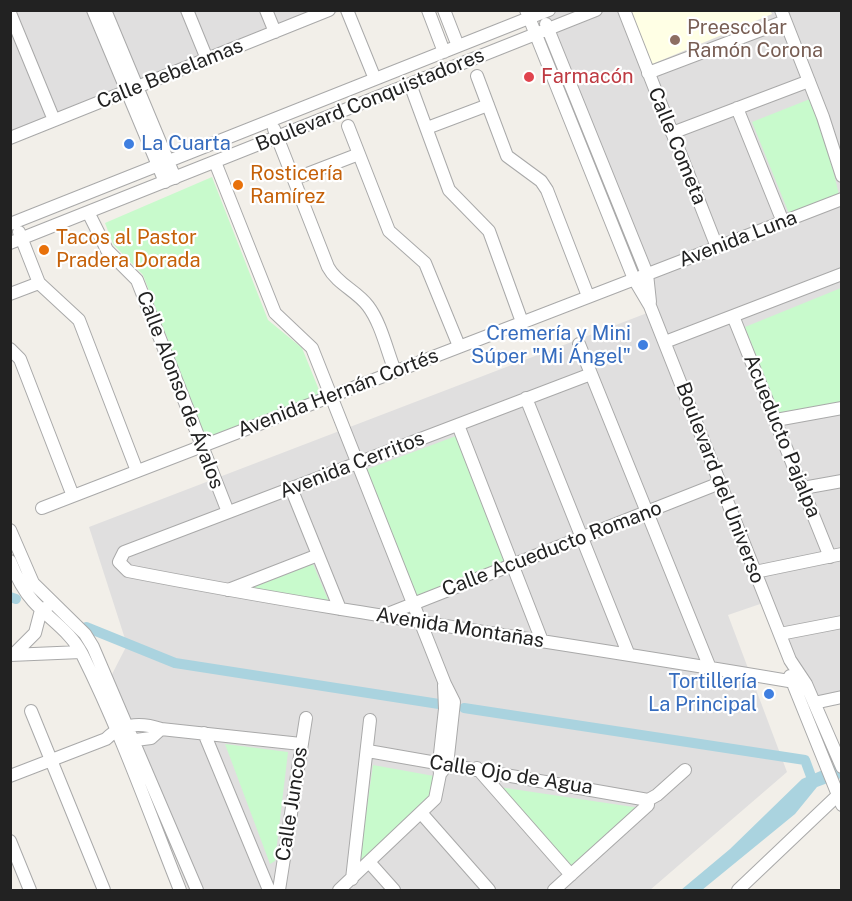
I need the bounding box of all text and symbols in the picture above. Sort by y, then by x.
place label: Preescolar Ramón Corona [687,16,823,63]
marker: Preescolar Ramón Corona [668,33,682,47]
street label: Calle Bebelamas [93,34,247,114]
street label: Boulevard Conquistadores [252,43,488,157]
place label: Farmacón [541,65,634,89]
marker: Farmacón [522,70,536,84]
street label: Calle Cometa [643,84,711,208]
place label: La Cuarta [141,132,231,156]
marker: La Cuarta [122,137,136,151]
place label: Rosticería Ramírez [250,162,343,209]
marker: Rosticería Ramírez [231,178,245,192]
street label: Avenida Luna [676,205,800,273]
place label: Tacos al Pastor Pradera Dorada [56,226,201,273]
marker: Tacos al Pastor Pradera Dorada [37,243,51,257]
street label: Calle Alonso de Ávalos [131,288,229,492]
place label: Cremería y Mini Súper "Mi Ángel" [471,322,631,369]
marker: Cremería y Mini Súper "Mi Ángel" [636,338,650,352]
street label: Avenida Hernán Cortés [234,344,442,442]
street label: Acueducto Pajalpa [738,351,826,521]
street label: Boulevard del Universo [671,379,769,587]
street label: Avenida Cerritos [276,426,428,504]
street label: Calle Acueducto Romano [439,496,665,602]
street label: Avenida Montañas [374,603,546,653]
place label: Tortillería La Principal [648,670,757,717]
marker: Tortillería La Principal [762,687,776,701]
street label: Calle Juncos [271,745,313,863]
street label: Calle Ojo de Agua [428,750,594,800]

